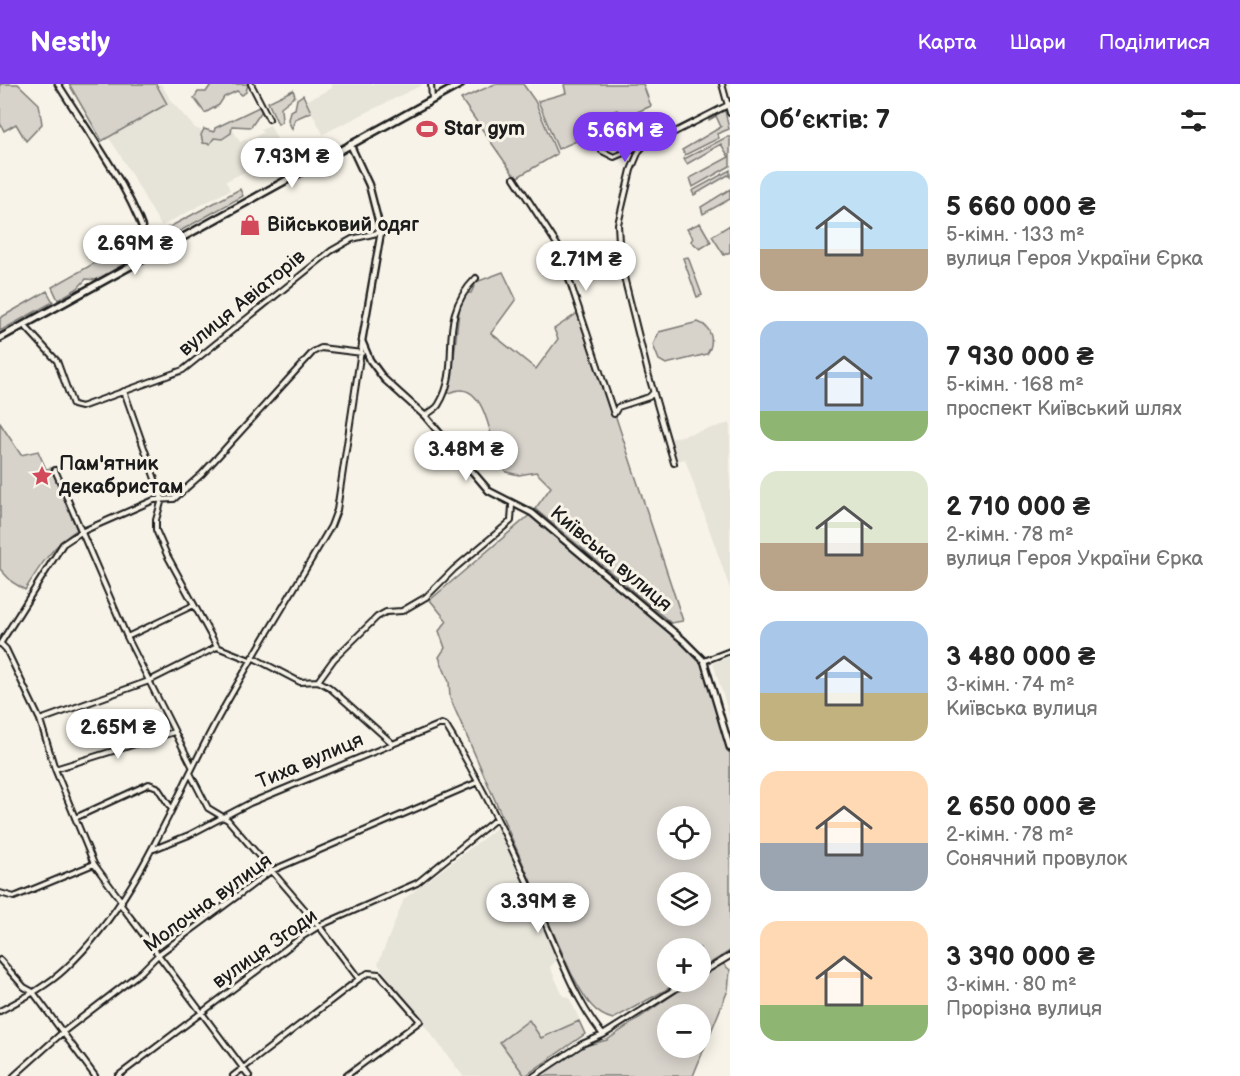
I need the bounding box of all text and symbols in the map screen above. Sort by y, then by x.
text: Nestly [30,26,110,59]
text: Карта [917,30,977,55]
text: Шари [1010,30,1066,55]
text: Поділитися [1099,30,1210,55]
icon: filters [1177,104,1210,137]
text: Об’єктів: 7 [760,105,890,136]
pin: 5.66M ₴ [570,112,680,163]
sports icon: Star gym [415,117,439,141]
place label: Star gym [444,117,525,141]
text: 5.66M ₴ [587,119,663,143]
pin: 7.93M ₴ [237,138,347,189]
text: 7.93M ₴ [255,145,329,169]
text: 5 660 000 ₴ [946,192,1096,223]
icon: home [808,195,880,267]
shop icon: Військовий одяг [238,213,262,237]
place label: Військовий одяг [267,213,419,237]
text: 5-кімн. · 133 m² [946,223,1085,247]
pin: 2.69M ₴ [80,225,190,276]
text: 2.69M ₴ [97,232,173,256]
pin: 2.71M ₴ [531,241,641,292]
street label: вулиця Авіаторів [174,244,311,361]
text: вулиця Героя України Єрка [946,247,1203,271]
text: 2.71M ₴ [550,248,622,272]
text: 7 930 000 ₴ [946,342,1094,373]
icon: home [808,345,880,417]
text: 5-кімн. · 168 m² [946,373,1084,397]
text: проспект Київський шлях [946,397,1182,421]
pin: 3.48M ₴ [411,431,521,482]
text: 3.48M ₴ [428,438,504,462]
place label: Пам'ятник декабристам [58,452,183,499]
place icon: Пам'ятник декабристам [30,464,54,488]
text: 2 710 000 ₴ [946,492,1090,523]
icon: home [808,495,880,567]
street label: Київська вулиця [545,501,677,617]
text: 2-кімн. · 78 m² [946,523,1074,547]
text: вулиця Героя України Єрка [946,547,1203,571]
text: 3 480 000 ₴ [946,642,1095,673]
icon: home [808,645,880,717]
text: 3-кімн. · 74 m² [946,673,1075,697]
text: Київська вулиця [946,697,1098,721]
pin: 2.65M ₴ [63,709,173,760]
text: 2.65M ₴ [80,716,156,740]
street label: Тиха вулиця [253,728,367,794]
text: 2 650 000 ₴ [946,792,1096,823]
icon: home [808,795,880,867]
map controls [657,806,711,1058]
button: locate [657,806,711,860]
text: 2-кімн. · 78 m² [946,823,1074,847]
text: Сонячний провулок [946,847,1127,871]
street label: Молочна вулиця [139,848,277,958]
button: layers [657,872,711,926]
pin: 3.39M ₴ [483,883,593,934]
text: 3.39M ₴ [500,890,576,914]
street label: вулиця Згоди [208,904,322,994]
button: + [657,938,711,992]
text: 3 390 000 ₴ [946,942,1095,973]
icon: home [808,945,880,1017]
text: 3-кімн. · 80 m² [946,973,1077,997]
text: Прорізна вулиця [946,997,1102,1021]
button: − [657,1004,711,1058]

